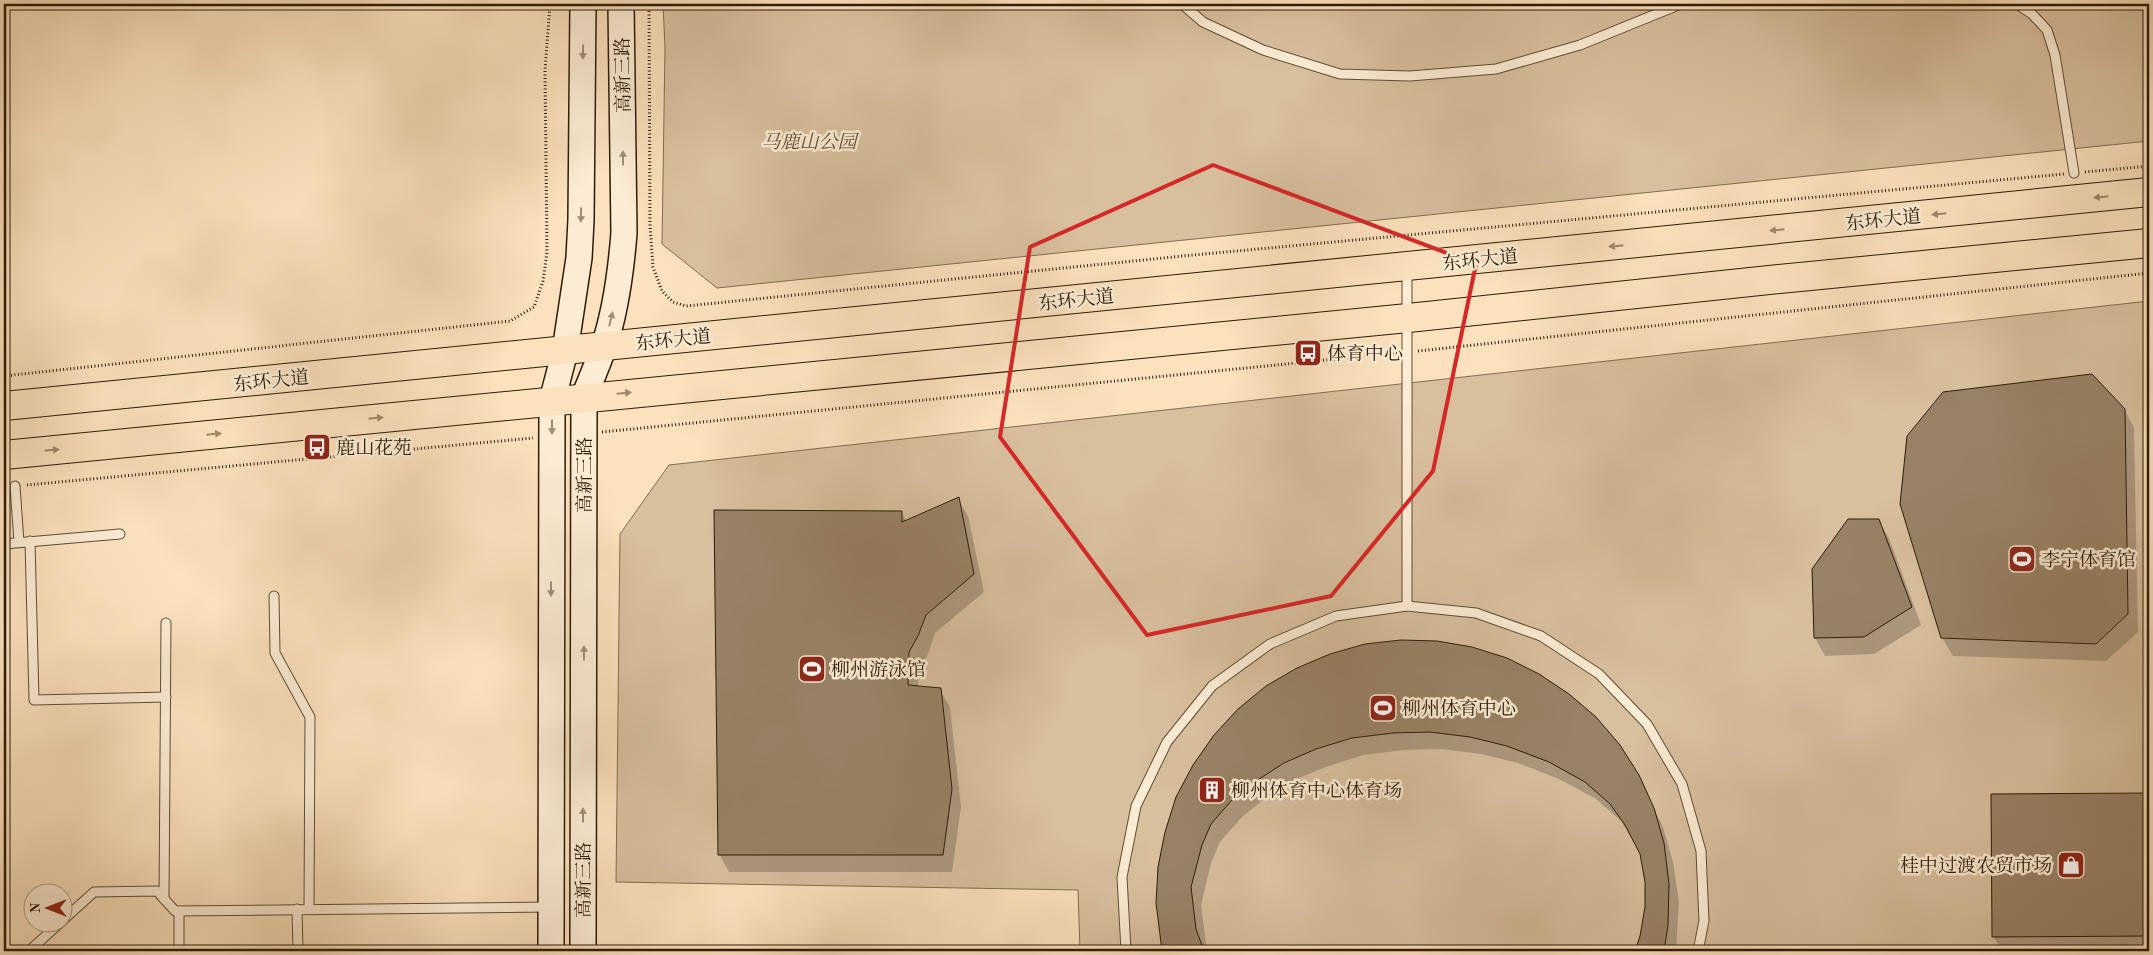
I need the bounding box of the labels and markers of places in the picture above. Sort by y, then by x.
bus stop icon: 体育中心 [1293,338,1323,368]
place label: 体育中心 [1327,343,1403,365]
bus stop icon: 鹿山花苑 [302,432,332,462]
place label: 鹿山花苑 [336,437,412,459]
sports icon: 李宁体育馆 [2007,544,2037,574]
place label: 李宁体育馆 [2041,549,2136,571]
sports icon: 柳州游泳馆 [797,654,827,684]
place label: 柳州游泳馆 [831,659,926,681]
sports icon: 柳州体育中心 [1368,693,1398,723]
place label: 柳州体育中心 [1402,698,1516,720]
building icon: 柳州体育中心体育场 [1197,775,1227,805]
place label: 柳州体育中心体育场 [1231,780,1402,802]
shop icon: 桂中过渡农贸市场 [2056,850,2086,880]
place label: 桂中过渡农贸市场 [1900,855,2052,877]

